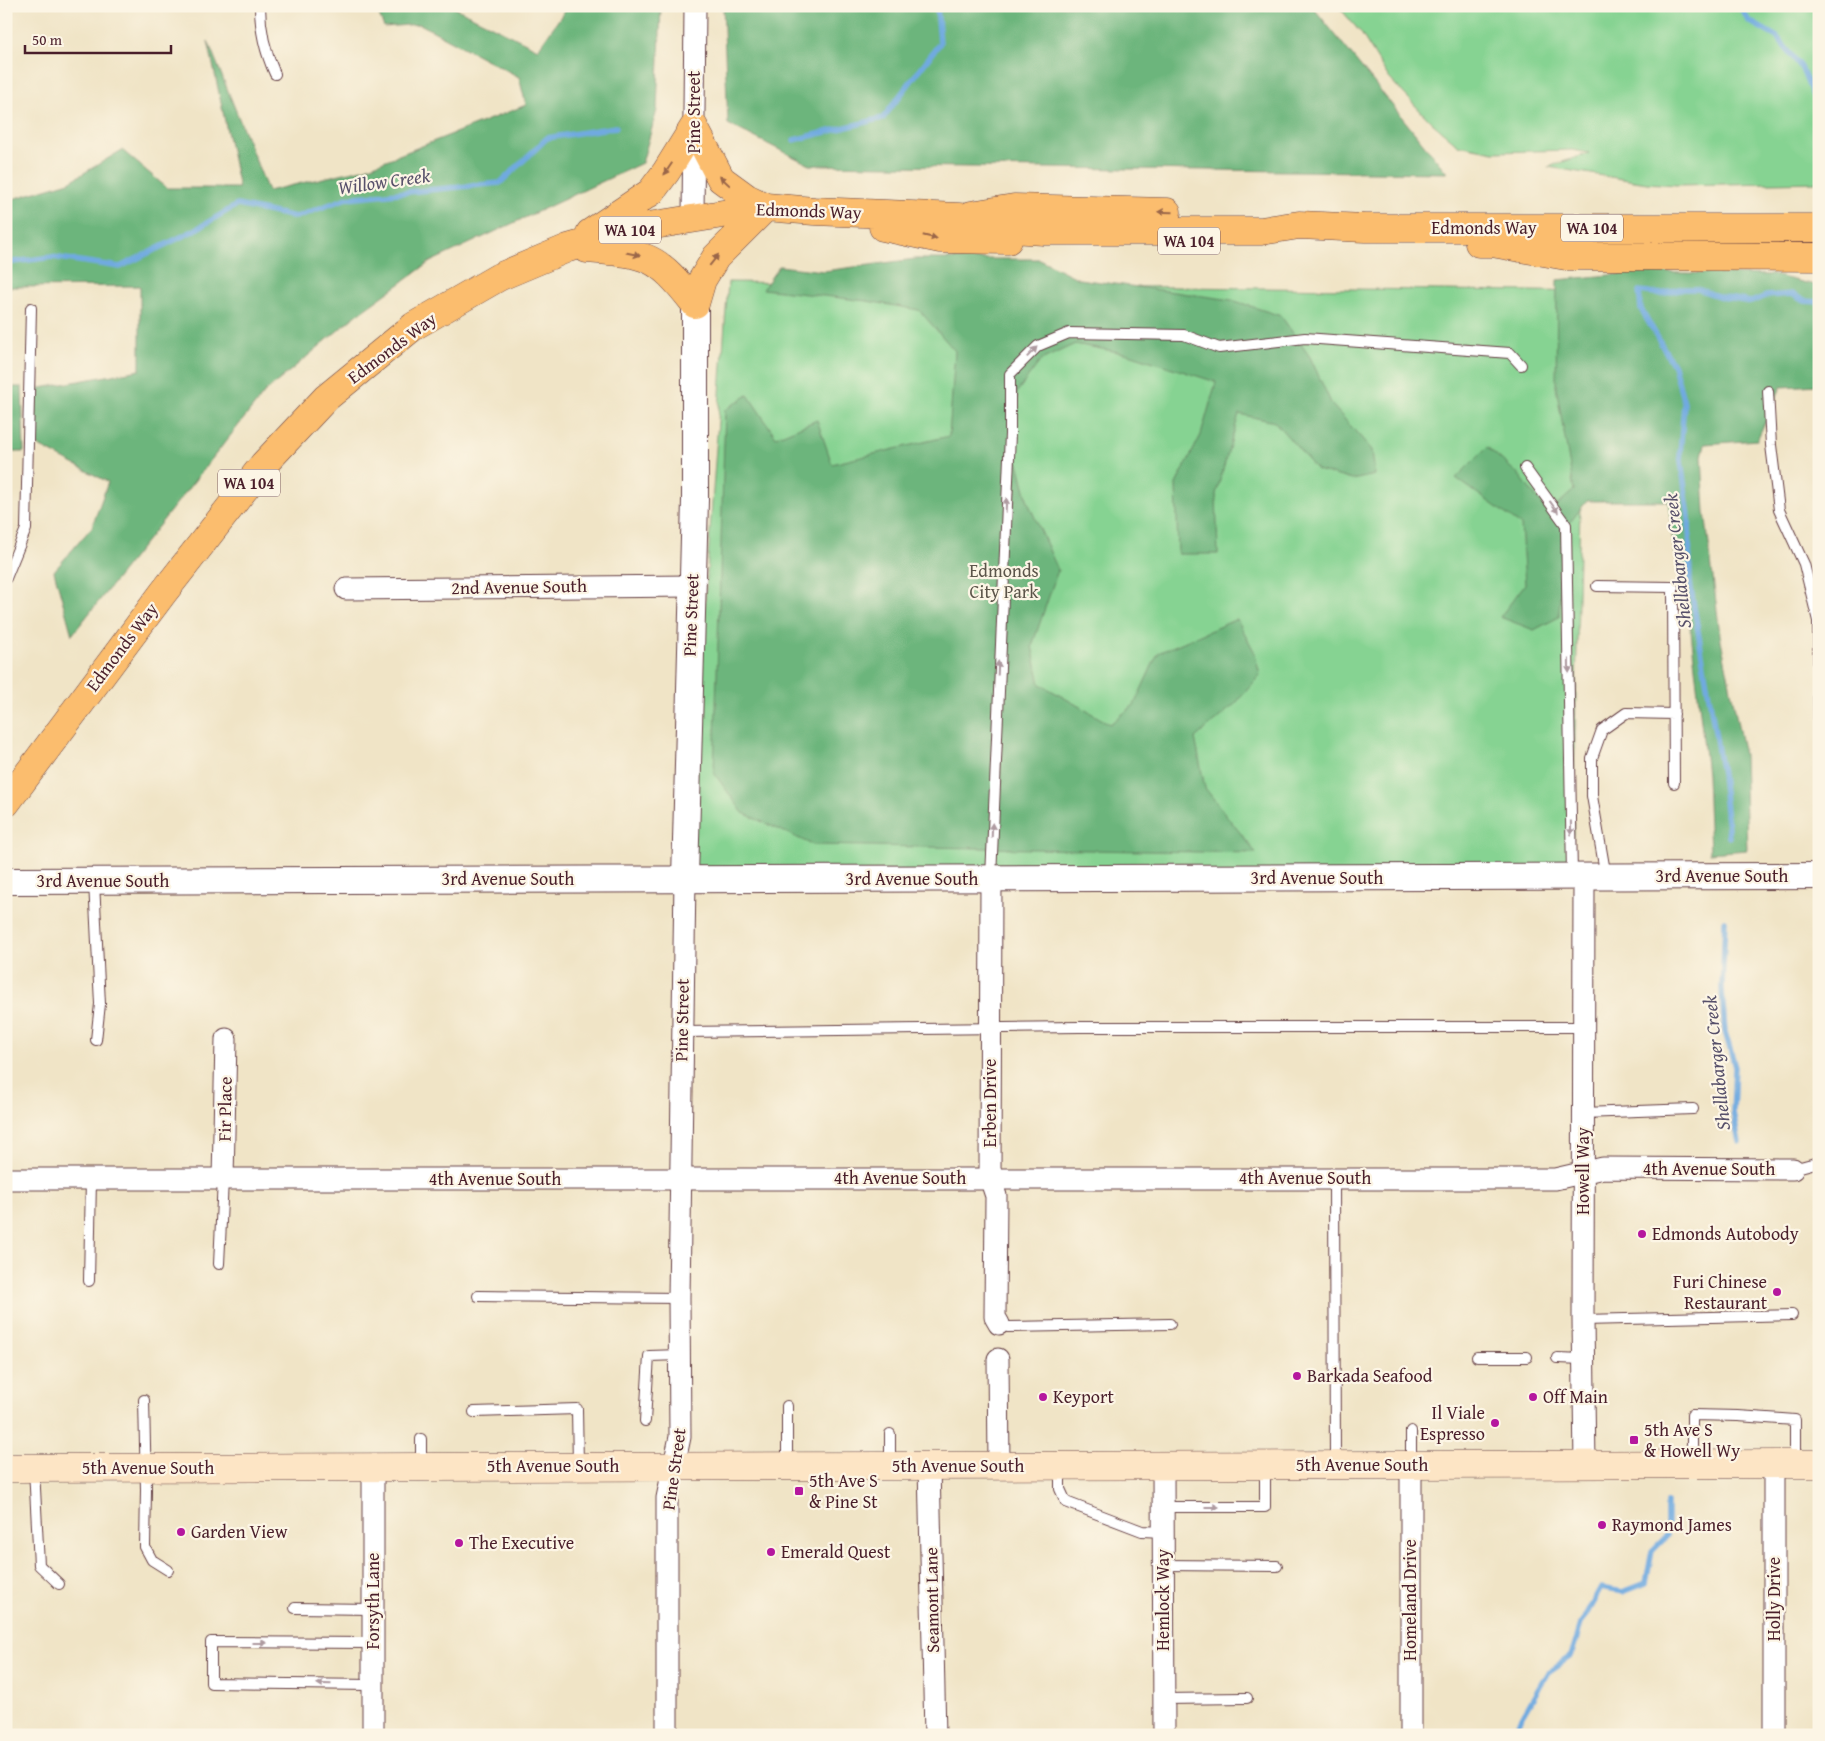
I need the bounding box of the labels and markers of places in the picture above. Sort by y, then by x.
place label: Edmonds Autobody [1652,1220,1799,1247]
marker: Edmonds Autobody [1636,1228,1648,1240]
place label: Furi Chinese Restaurant [1673,1268,1768,1316]
marker: Furi Chinese Restaurant [1771,1286,1783,1298]
place label: Barkada Seafood [1307,1362,1433,1389]
marker: Barkada Seafood [1291,1370,1303,1382]
place label: Keyport [1053,1383,1114,1410]
place label: Off Main [1543,1383,1608,1410]
marker: Keyport [1037,1391,1049,1403]
marker: Off Main [1527,1391,1539,1403]
place label: Il Viale Espresso [1420,1399,1485,1447]
place label: 5th Ave S & Howell Wy [1644,1416,1740,1464]
marker: Il Viale Espresso [1489,1417,1501,1429]
marker: 5th Ave S & Howell Wy [1628,1434,1640,1446]
place label: 5th Ave S & Pine St [809,1467,878,1515]
marker: 5th Ave S & Pine St [793,1485,805,1497]
place label: Raymond James [1612,1511,1732,1538]
place label: Garden View [191,1518,288,1545]
marker: Raymond James [1596,1519,1608,1531]
marker: Garden View [175,1526,187,1538]
place label: The Executive [469,1529,574,1556]
marker: The Executive [453,1537,465,1549]
place label: Emerald Quest [781,1538,891,1565]
marker: Emerald Quest [765,1546,777,1558]

